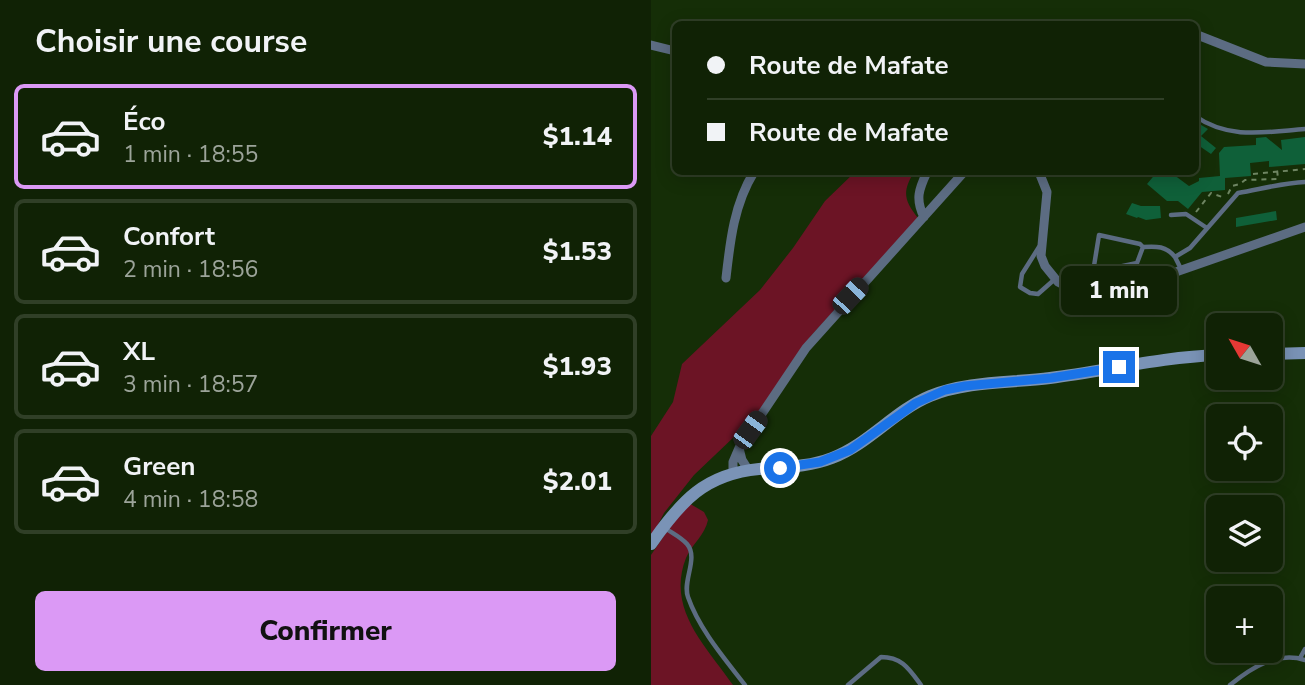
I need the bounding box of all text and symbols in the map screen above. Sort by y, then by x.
text: Choisir une course [35,20,307,63]
text: Route de Mafate [749,48,949,83]
text: Éco [123,104,165,139]
icon: car [39,105,102,168]
text: Route de Mafate [749,115,949,150]
text: $1.14 [543,119,612,154]
text: 1 min · 18:55 [123,139,258,170]
text: Confort [123,219,215,254]
icon: car [39,220,102,283]
text: $1.53 [543,234,612,269]
text: 2 min · 18:56 [123,254,258,285]
callout: 1 min [1061,266,1177,314]
car [828,273,873,319]
text: 1 min [1089,275,1149,306]
north arrow [1206,313,1283,390]
map controls [1206,313,1283,663]
text: XL [123,334,155,369]
icon: car [39,335,102,398]
text: $1.93 [543,349,612,384]
route end [1103,351,1135,383]
text: 3 min · 18:57 [123,369,258,400]
button: locate [1206,404,1283,481]
car [730,407,771,453]
text: Green [123,449,196,484]
icon: car [39,450,102,513]
route start [764,452,796,484]
text: $2.01 [543,464,612,499]
text: 4 min · 18:58 [123,484,258,515]
button: layers [1206,495,1283,572]
button: + [1206,586,1283,663]
button: Confirmer [35,591,616,671]

